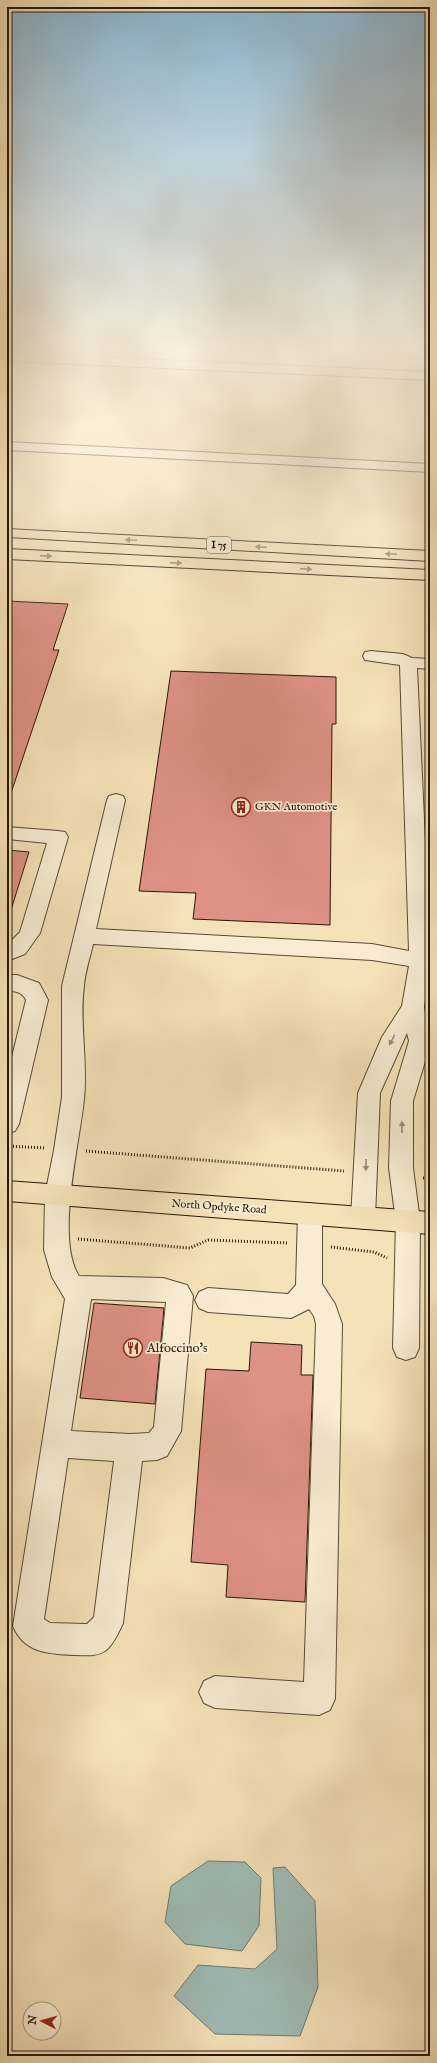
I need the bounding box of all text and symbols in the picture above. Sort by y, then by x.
one-way arrow [125,536,137,543]
road number: I 75 [207,537,231,553]
one-way arrow [254,544,267,550]
one-way arrow [385,551,397,558]
one-way arrow [40,553,52,560]
one-way arrow [170,559,182,566]
one-way arrow [300,566,313,572]
building icon: GKN Automotive [230,796,252,818]
place label: GKN Automotive [255,800,337,814]
one-way arrow [389,1034,395,1046]
one-way arrow [399,1120,405,1133]
one-way arrow [362,1159,369,1171]
street label: North Opdyke Road [171,1197,267,1217]
restaurant icon: Alfoccino's [122,1337,144,1359]
place label: Alfoccino's [146,1340,208,1357]
north arrow [22,2001,62,2041]
text: N [25,2014,41,2027]

